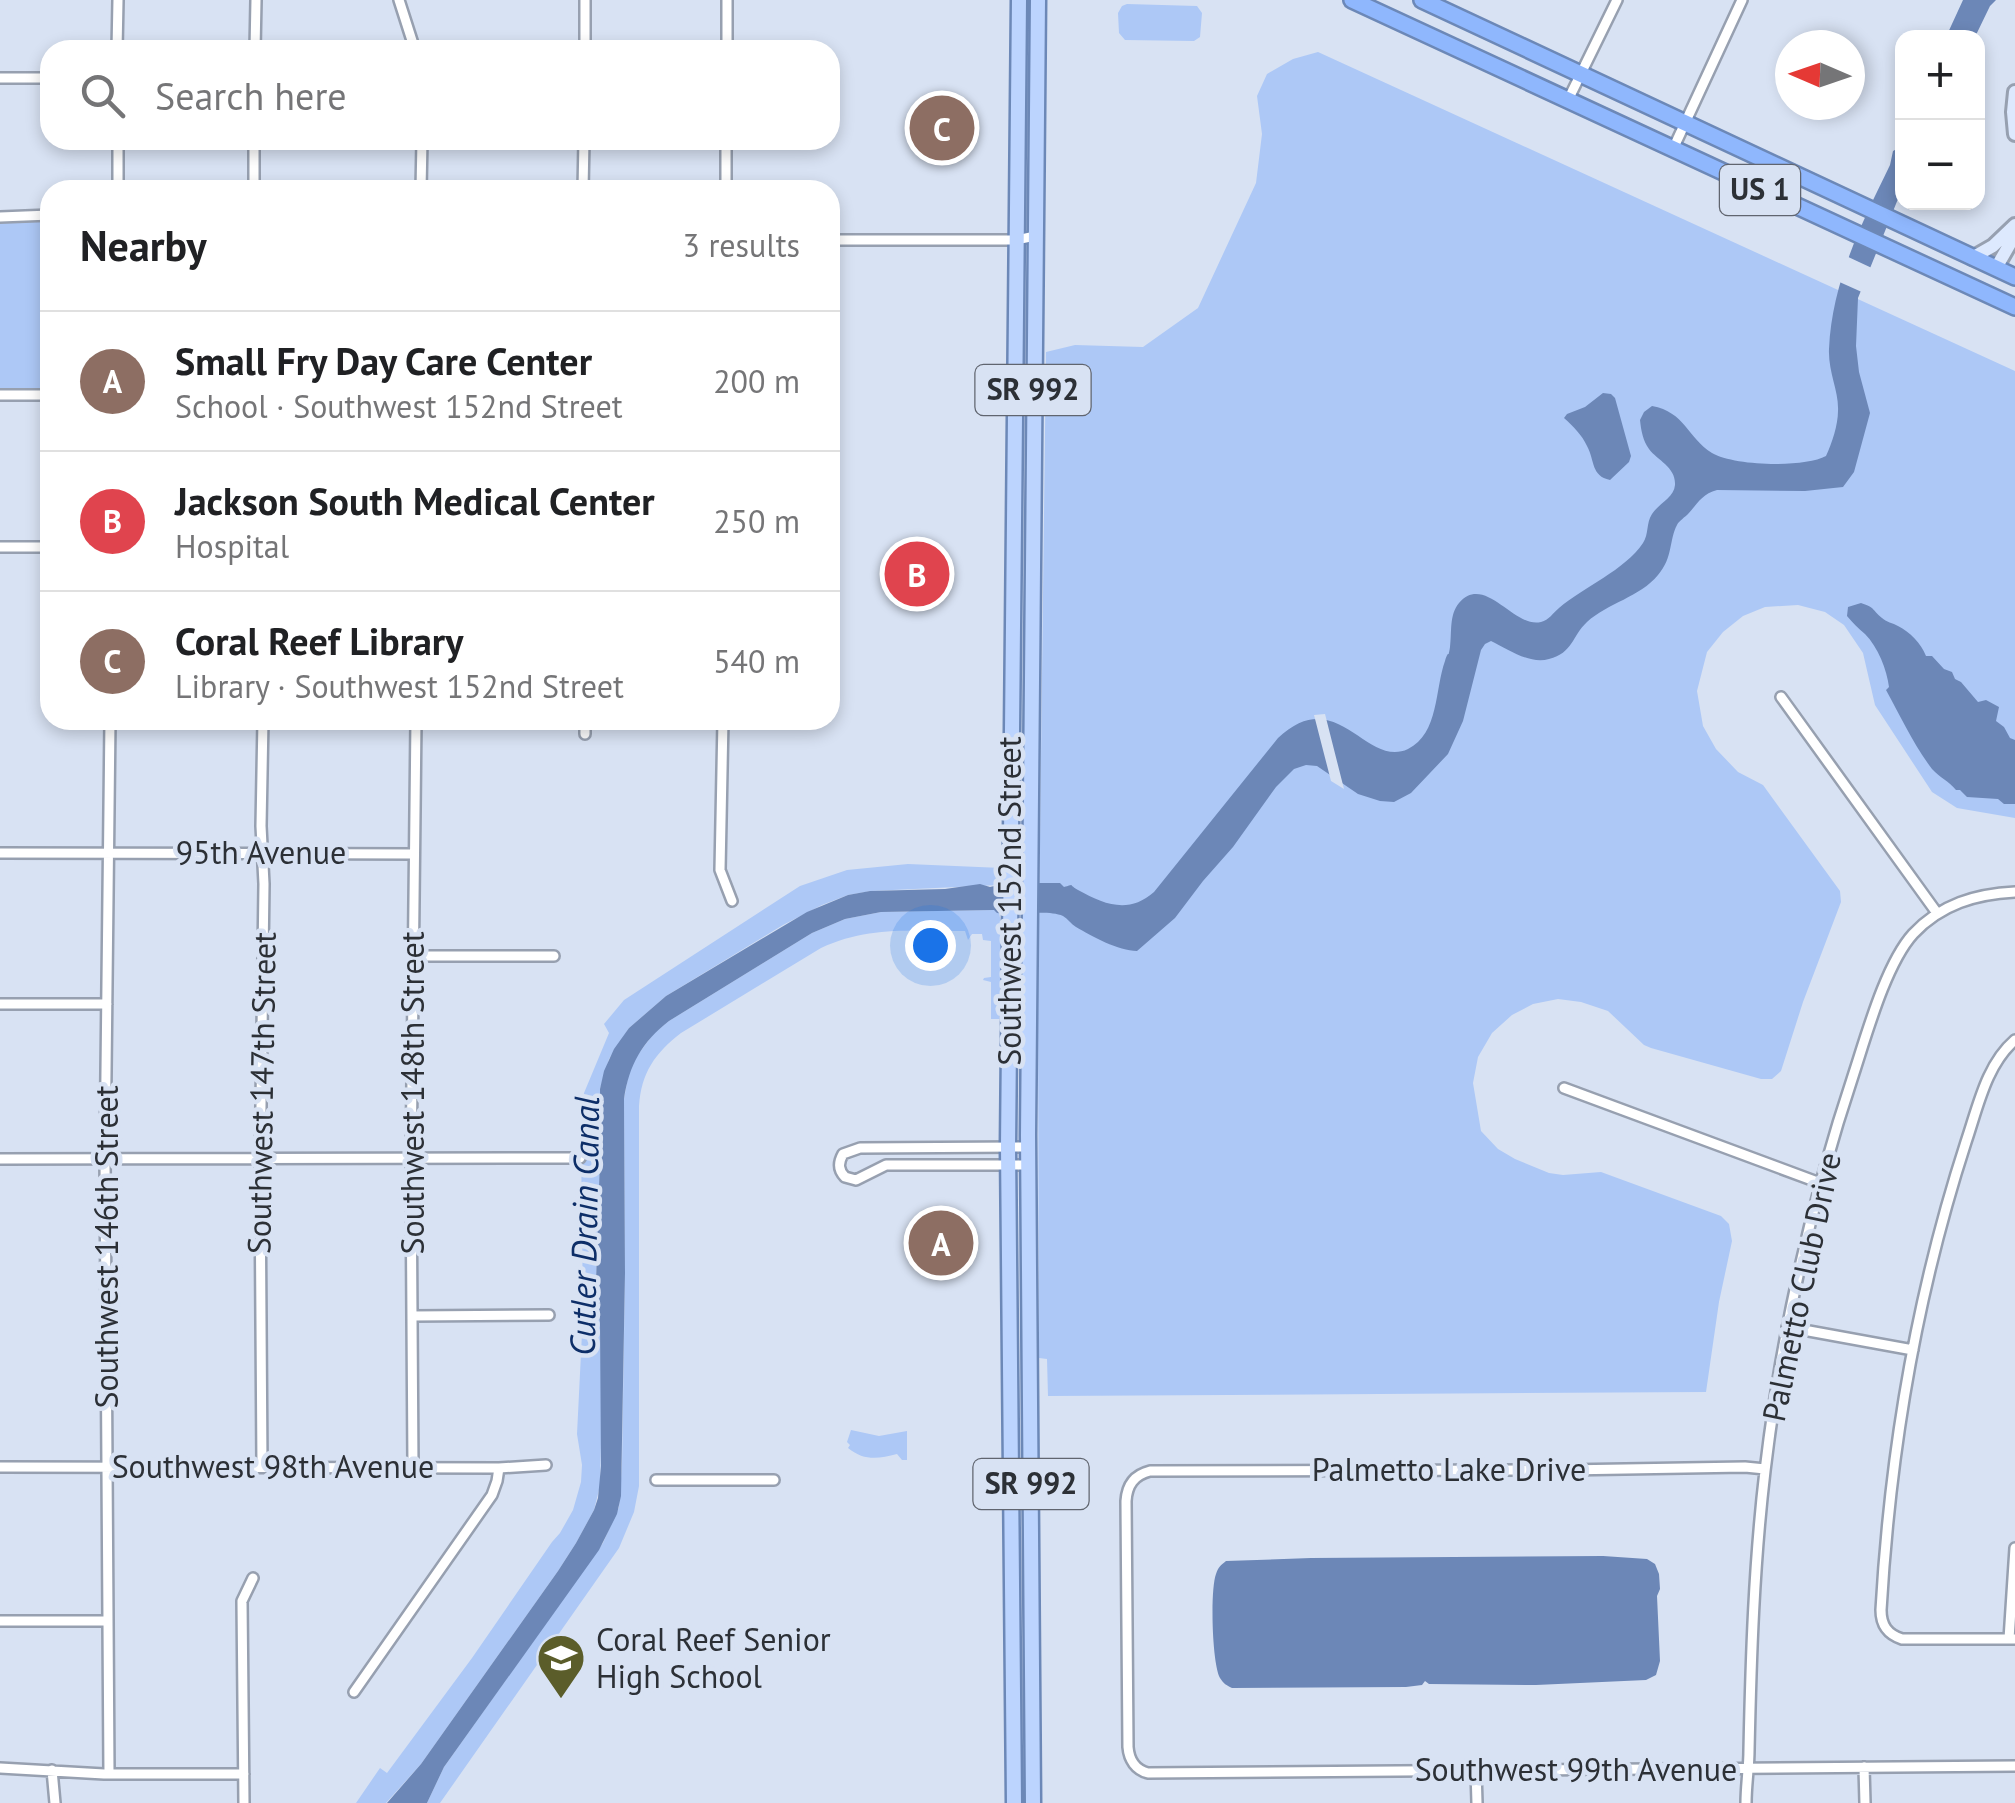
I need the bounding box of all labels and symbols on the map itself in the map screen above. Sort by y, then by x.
north arrow [1775,30,1865,120]
pin: C [910,90,974,166]
road number: US 1 [1720,165,1800,215]
road number: SR 992 [976,365,1090,415]
pin: B [884,536,950,612]
street label: Southwest 152nd Street [988,736,1030,1066]
street label: 95th Avenue [176,831,346,873]
your location [905,920,956,971]
street label: Southwest 147th Street [237,931,285,1254]
street label: Southwest 148th Street [391,931,433,1254]
street label: Southwest 146th Street [85,1085,127,1408]
water label: Cutler Drain Canal [559,1096,609,1356]
street label: Palmetto Club Drive [1752,1149,1850,1425]
pin: A [908,1206,974,1280]
street label: Southwest 98th Avenue [112,1445,434,1487]
street label: Palmetto Lake Drive [1312,1448,1586,1490]
road number: SR 992 [974,1459,1088,1509]
place label: Coral Reef Senior High School [596,1618,831,1697]
school or university icon: Coral Reef Senior High School [535,1632,587,1700]
street label: Southwest 99th Avenue [1415,1748,1737,1790]

